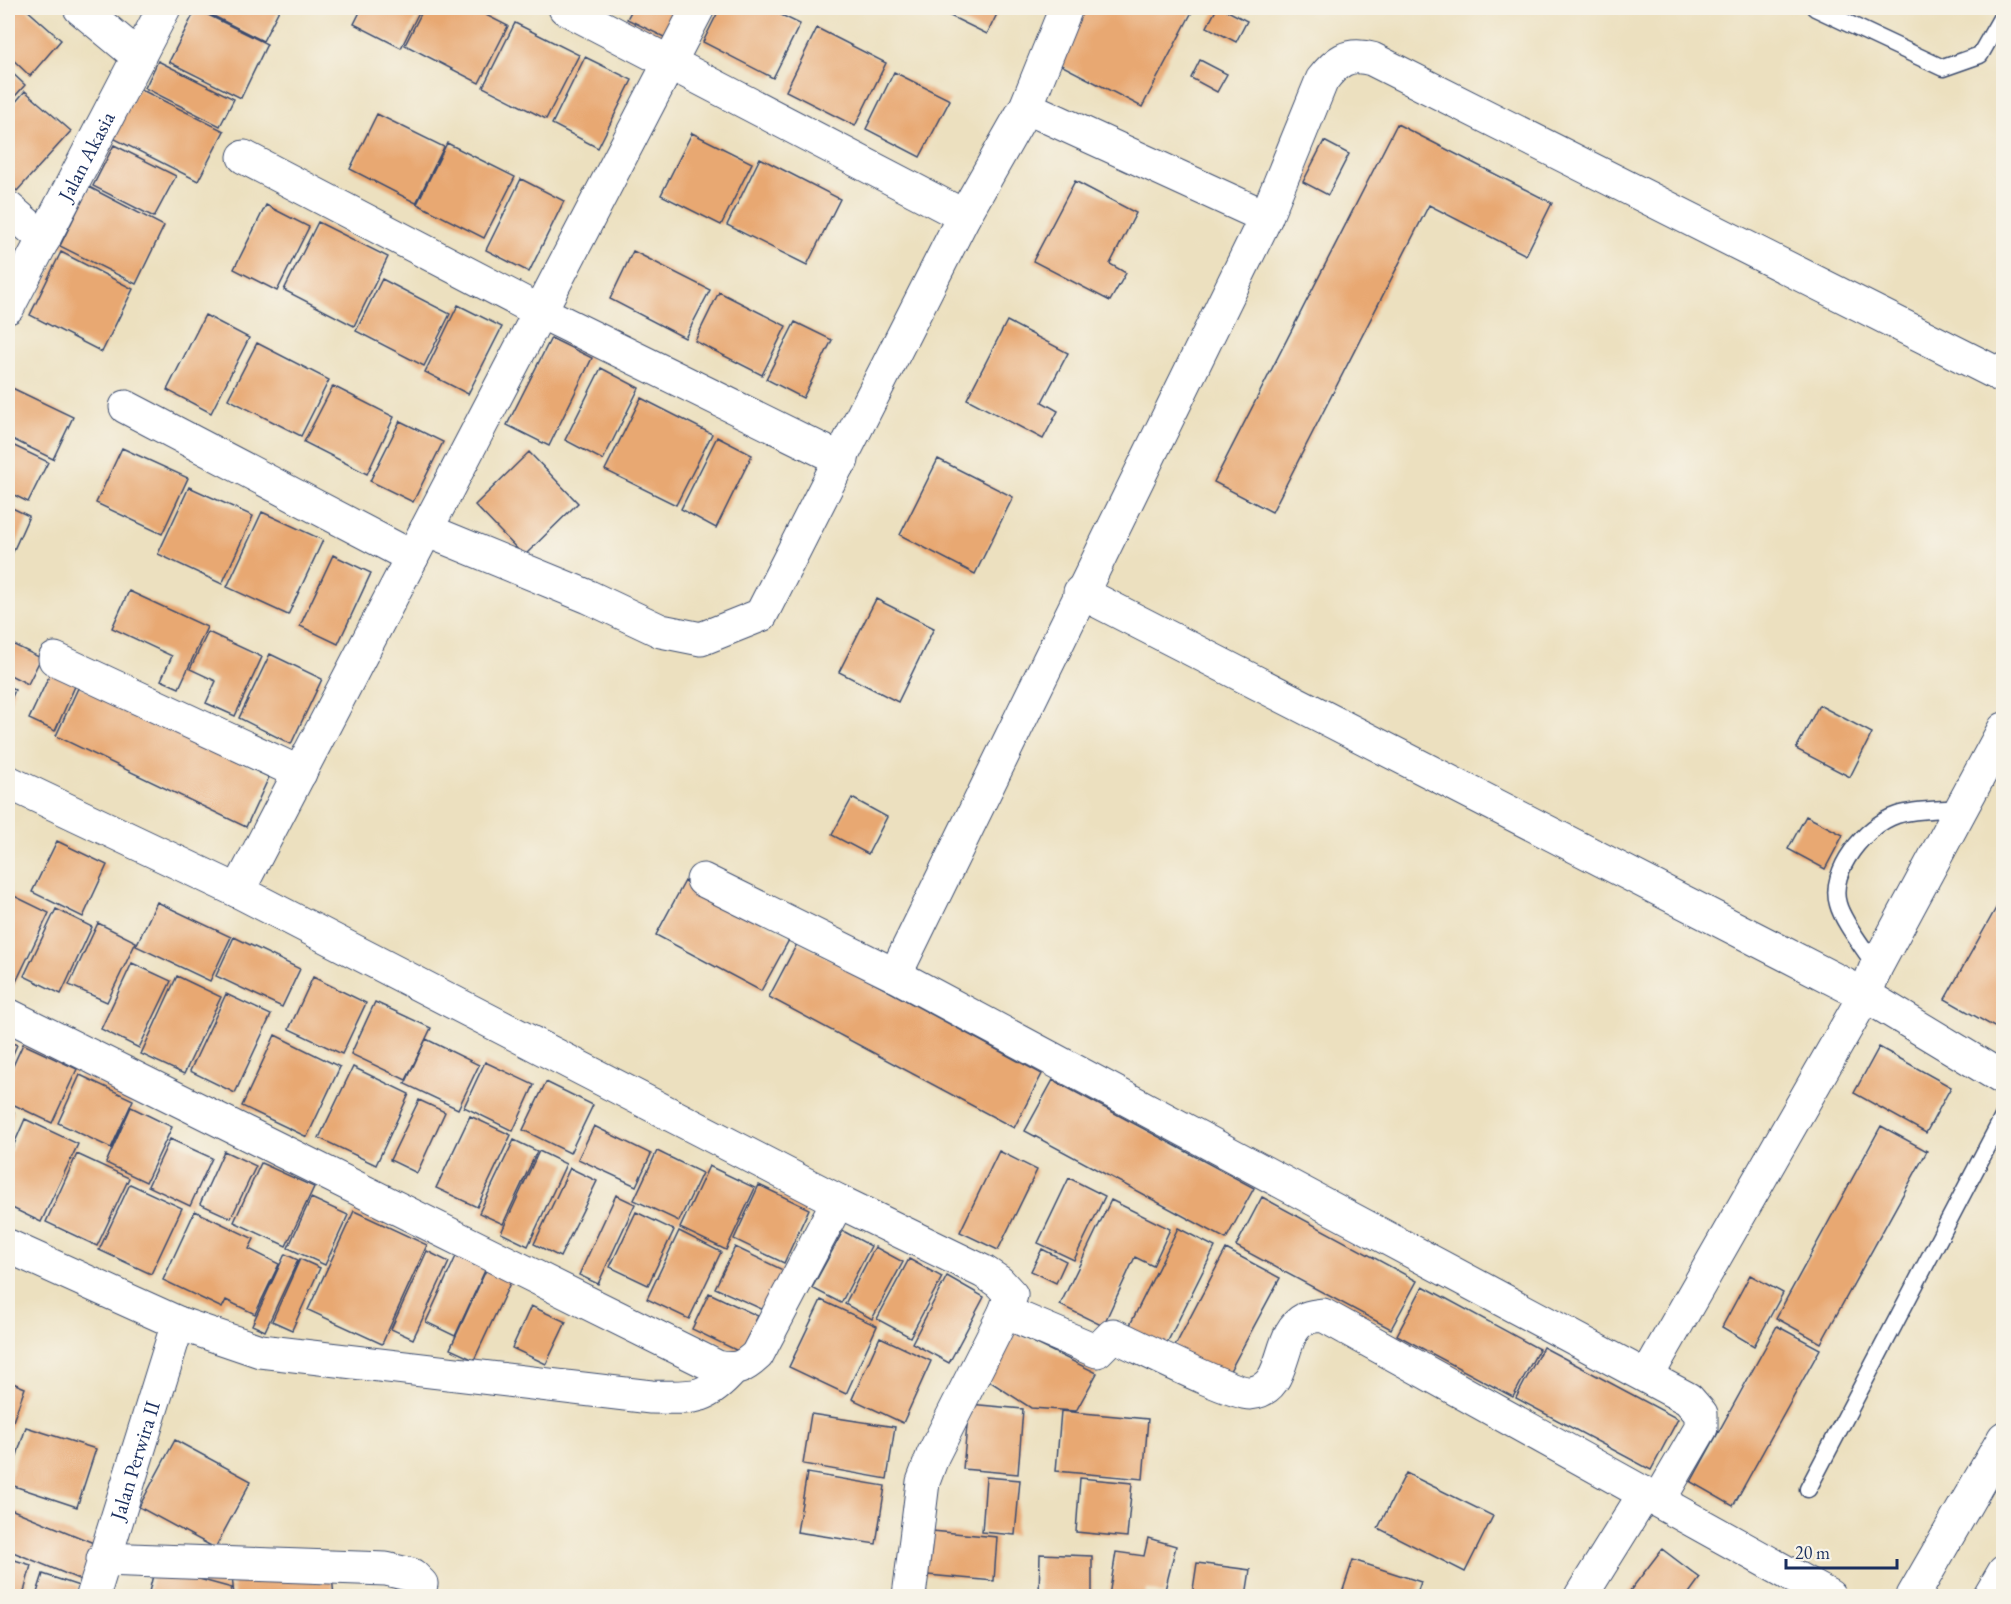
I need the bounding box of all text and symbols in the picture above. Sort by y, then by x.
street label: Jalan Akasia [51,106,121,207]
street label: Jalan Perwira II [103,1397,166,1525]
scale bar [1786,1532,1897,1570]
text: 20 m [1795,1541,1830,1564]

